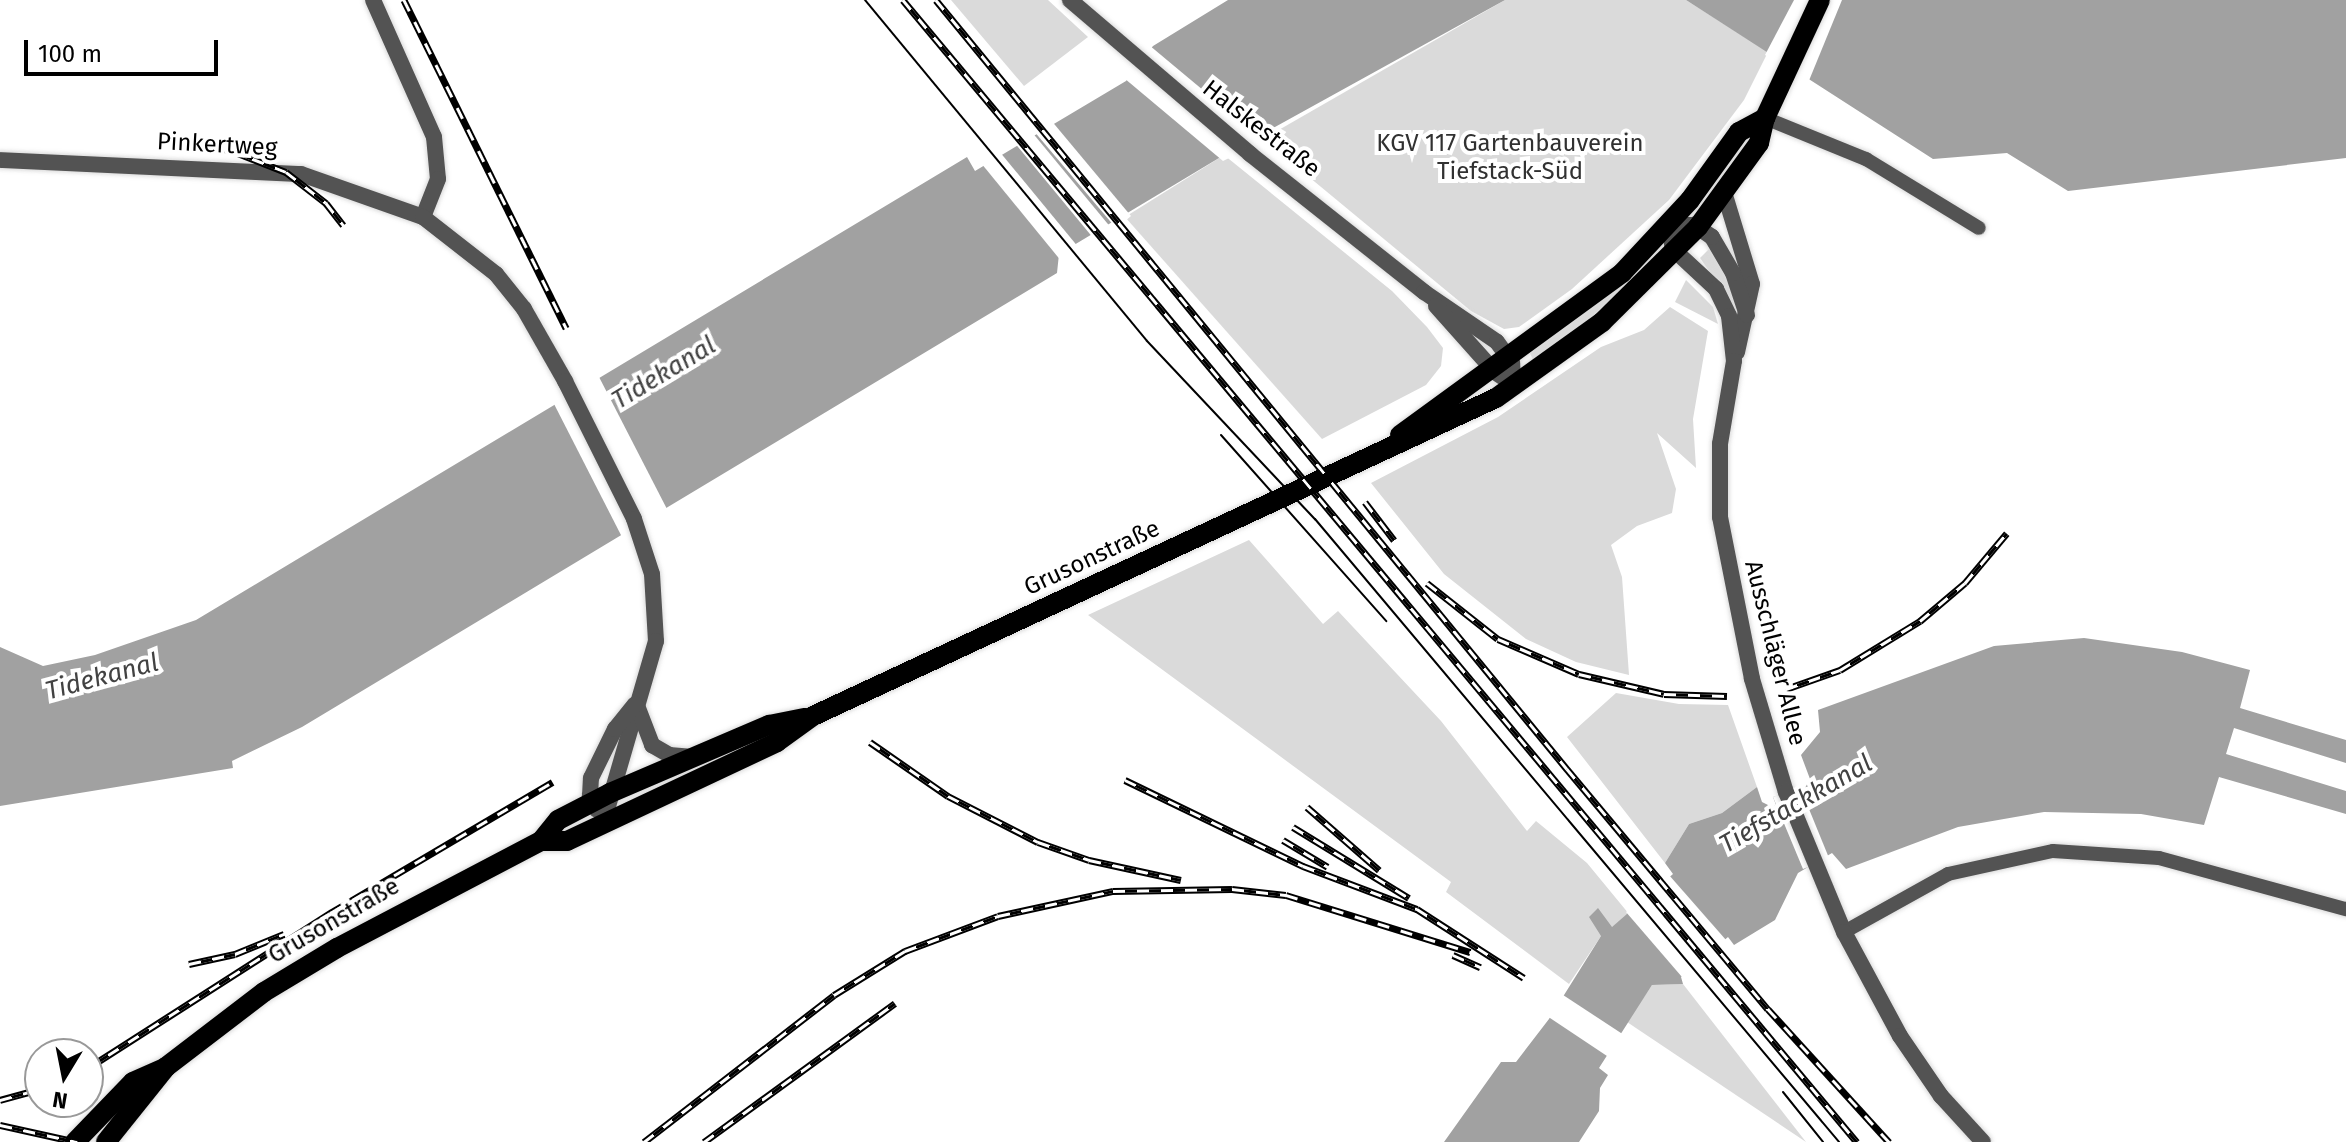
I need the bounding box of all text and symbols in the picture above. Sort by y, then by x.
scale bar [28,24,222,74]
text: 100 m [38,40,102,68]
street label: Halskestraße [1197,74,1325,184]
street label: Pinkertweg [156,127,278,163]
park label: KGV 117 Gartenbauverein Tiefstack-Süd [1376,130,1644,186]
water label: Tidekanal [606,330,722,416]
street label: Grusonstraße [1020,514,1164,602]
street label: Ausschläger Allee [1738,557,1812,749]
water label: Tidekanal [42,647,162,707]
water label: Tiefstackkanal [1714,748,1878,860]
street label: Grusonstraße [263,872,405,970]
north arrow [24,1038,104,1118]
text: N [51,1086,70,1115]

